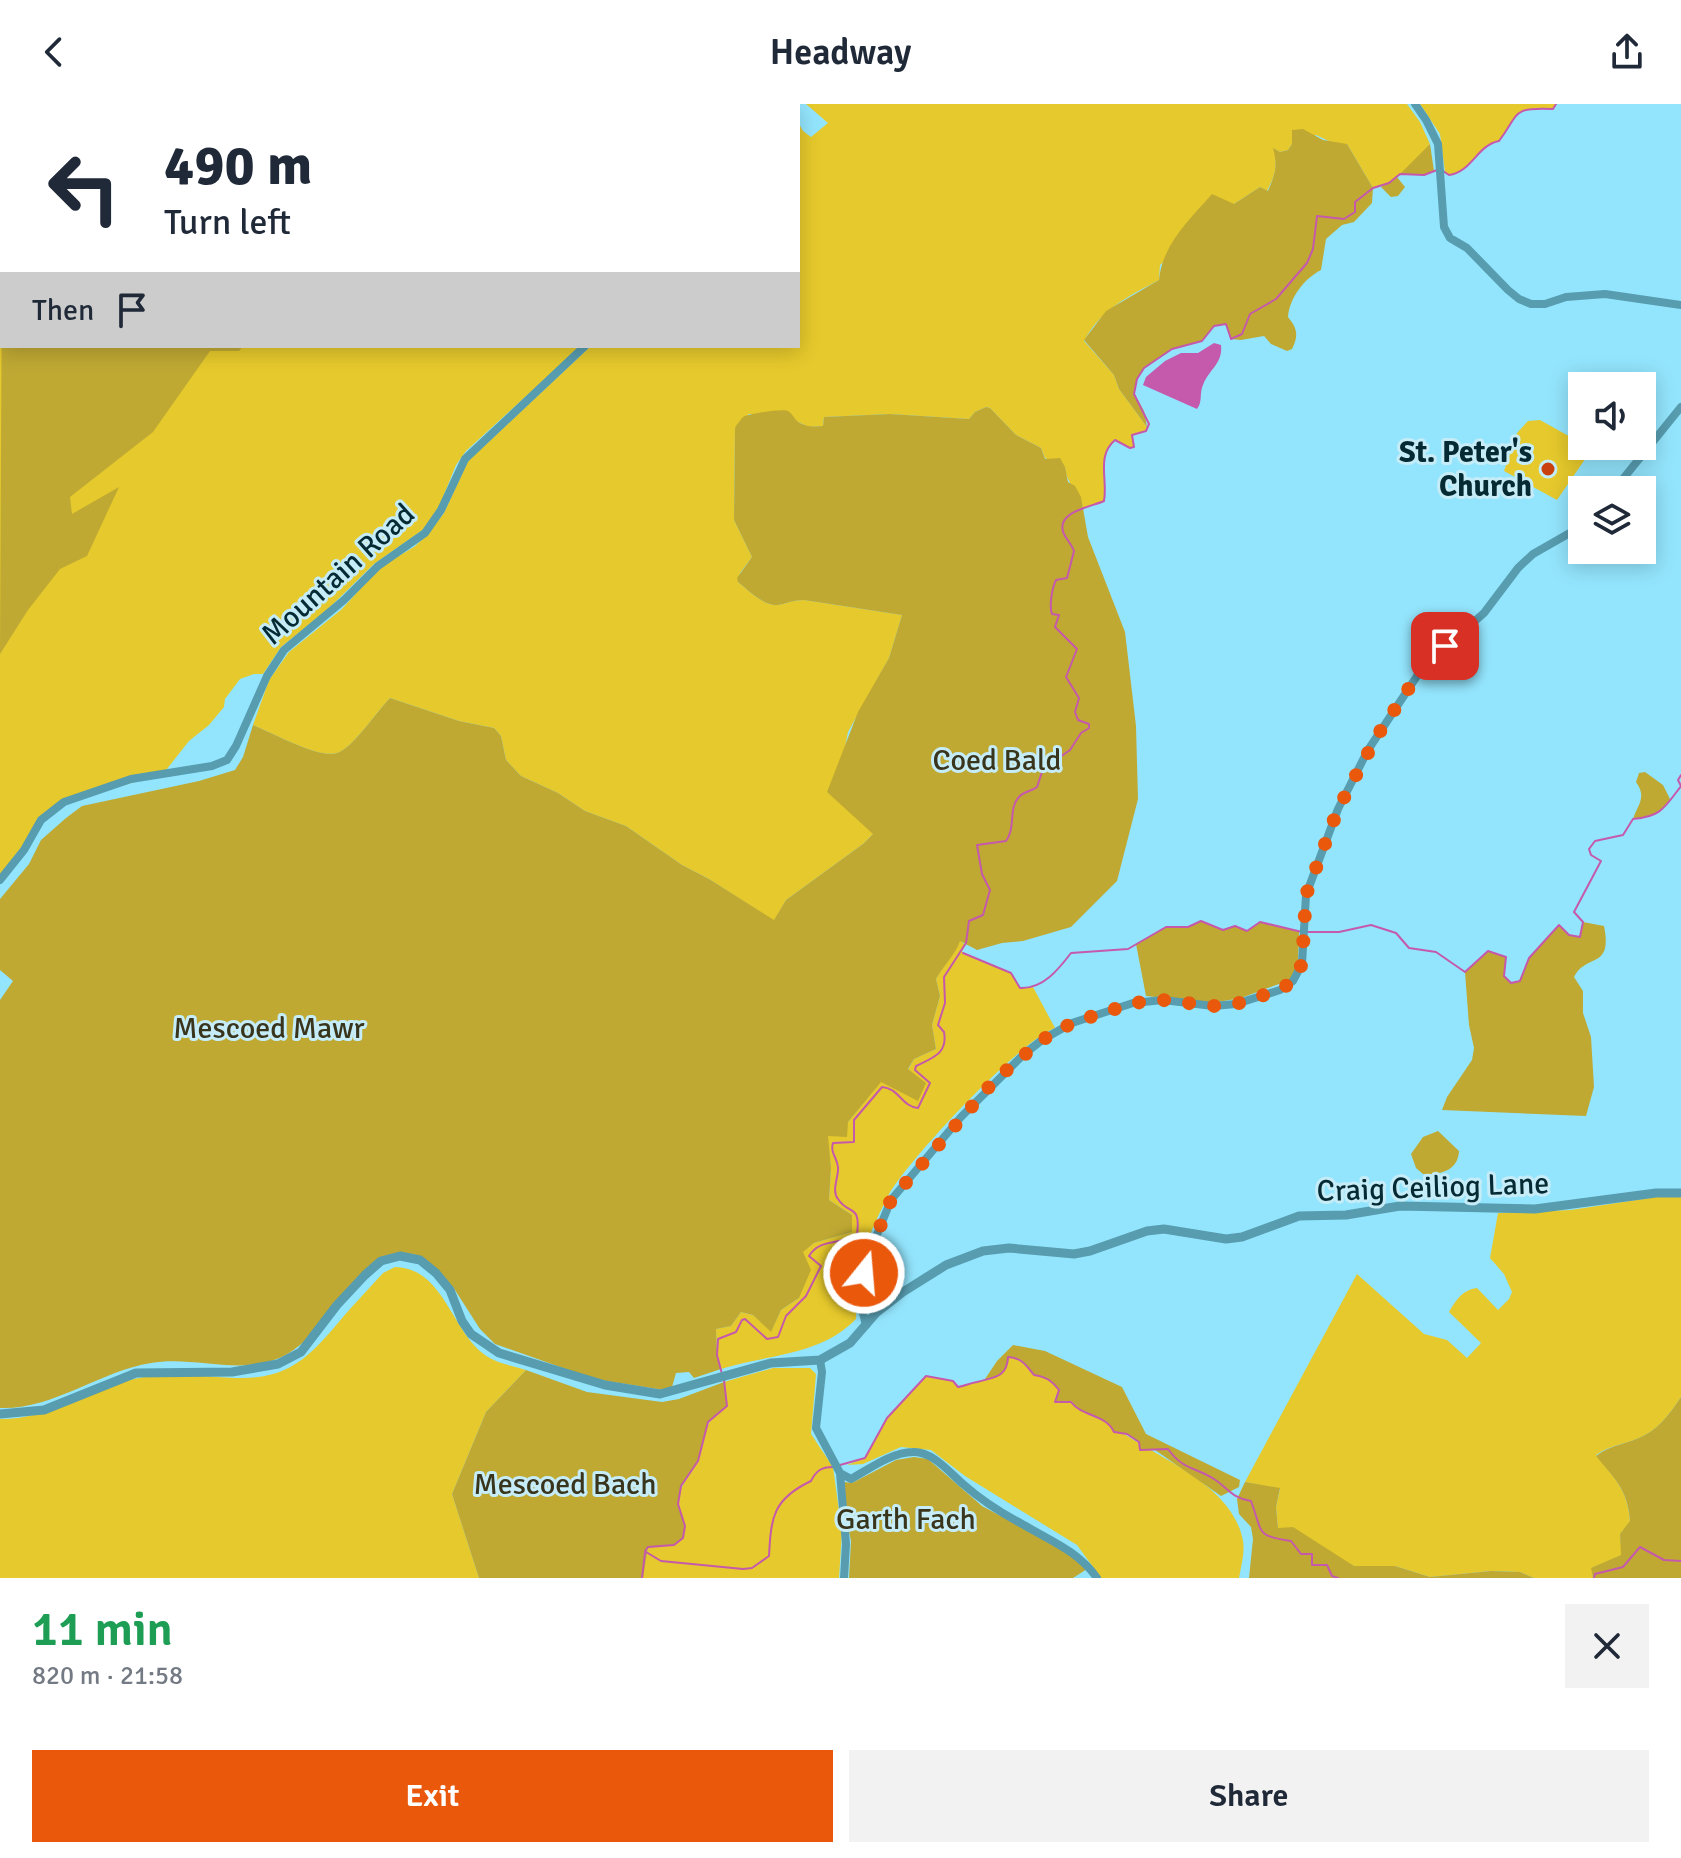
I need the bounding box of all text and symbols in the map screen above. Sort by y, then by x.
icon: back [32,30,76,74]
text: Headway [770,30,911,75]
icon: share [1605,30,1649,74]
text: 490 m [164,131,312,200]
icon: left [32,136,136,240]
text: Turn left [164,200,291,245]
icon: arrive [110,288,154,332]
text: Then [32,292,94,329]
map controls [1568,372,1656,564]
button: sound [1568,372,1656,460]
place label: St. Peter's Church [1399,434,1532,505]
marker: St. Peter's Church [1539,460,1557,478]
button: layers [1568,476,1656,564]
street label: Mountain Road [254,496,423,653]
pin [1411,612,1479,680]
icon: arrive [1423,624,1467,668]
park label: Coed Bald [933,742,1061,779]
park label: Mescoed Mawr [173,1010,365,1047]
street label: Craig Ceiliog Lane [1316,1165,1550,1210]
position arrow [822,1231,906,1315]
park label: Mescoed Bach [473,1466,657,1503]
park label: Garth Fach [836,1501,976,1538]
text: 11 min [32,1600,173,1659]
button: close [1565,1604,1649,1688]
text: 820 m · 21:58 [32,1660,183,1692]
button: Exit [32,1750,833,1842]
button: Share [849,1750,1649,1842]

